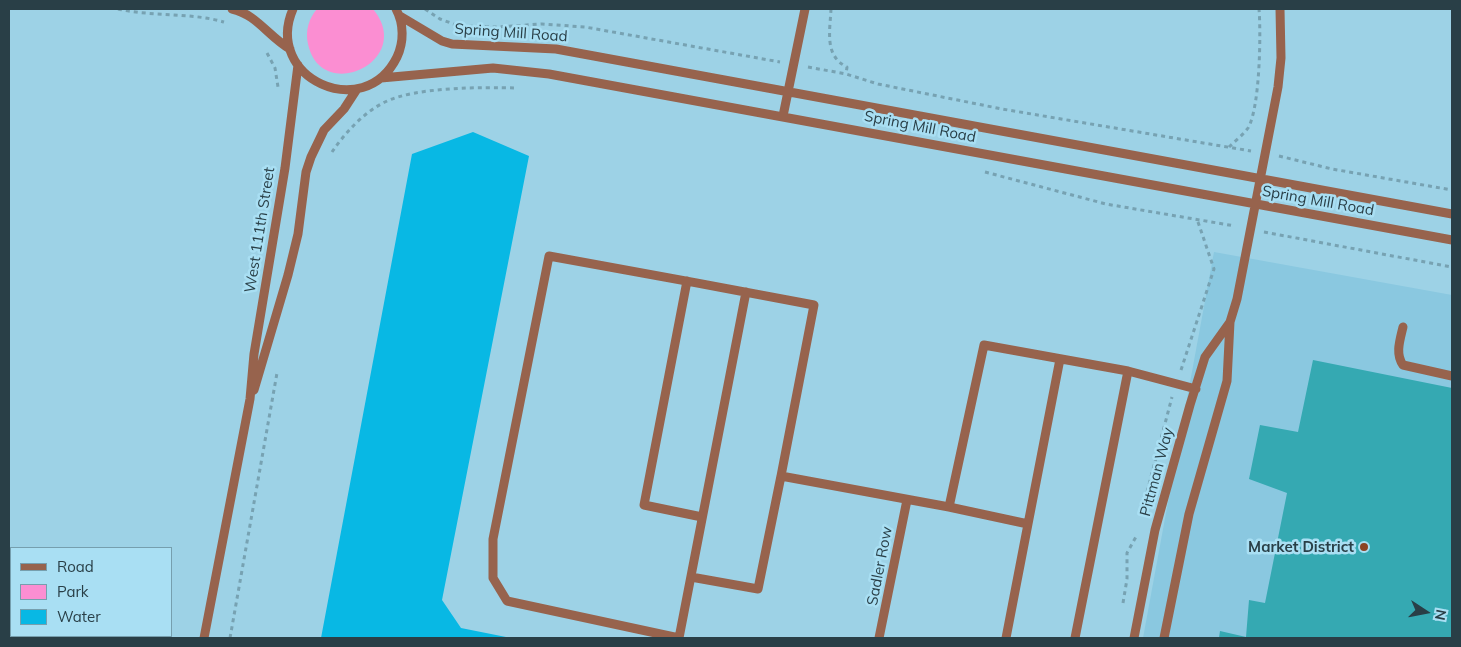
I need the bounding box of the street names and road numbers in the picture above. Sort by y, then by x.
street label: Spring Mill Road [454,20,568,46]
street label: Spring Mill Road [863,107,977,147]
street label: West 111th Street [241,166,279,294]
street label: Spring Mill Road [1261,182,1375,220]
street label: Pittman Way [1137,426,1177,518]
street label: Sadler Row [864,525,896,607]

